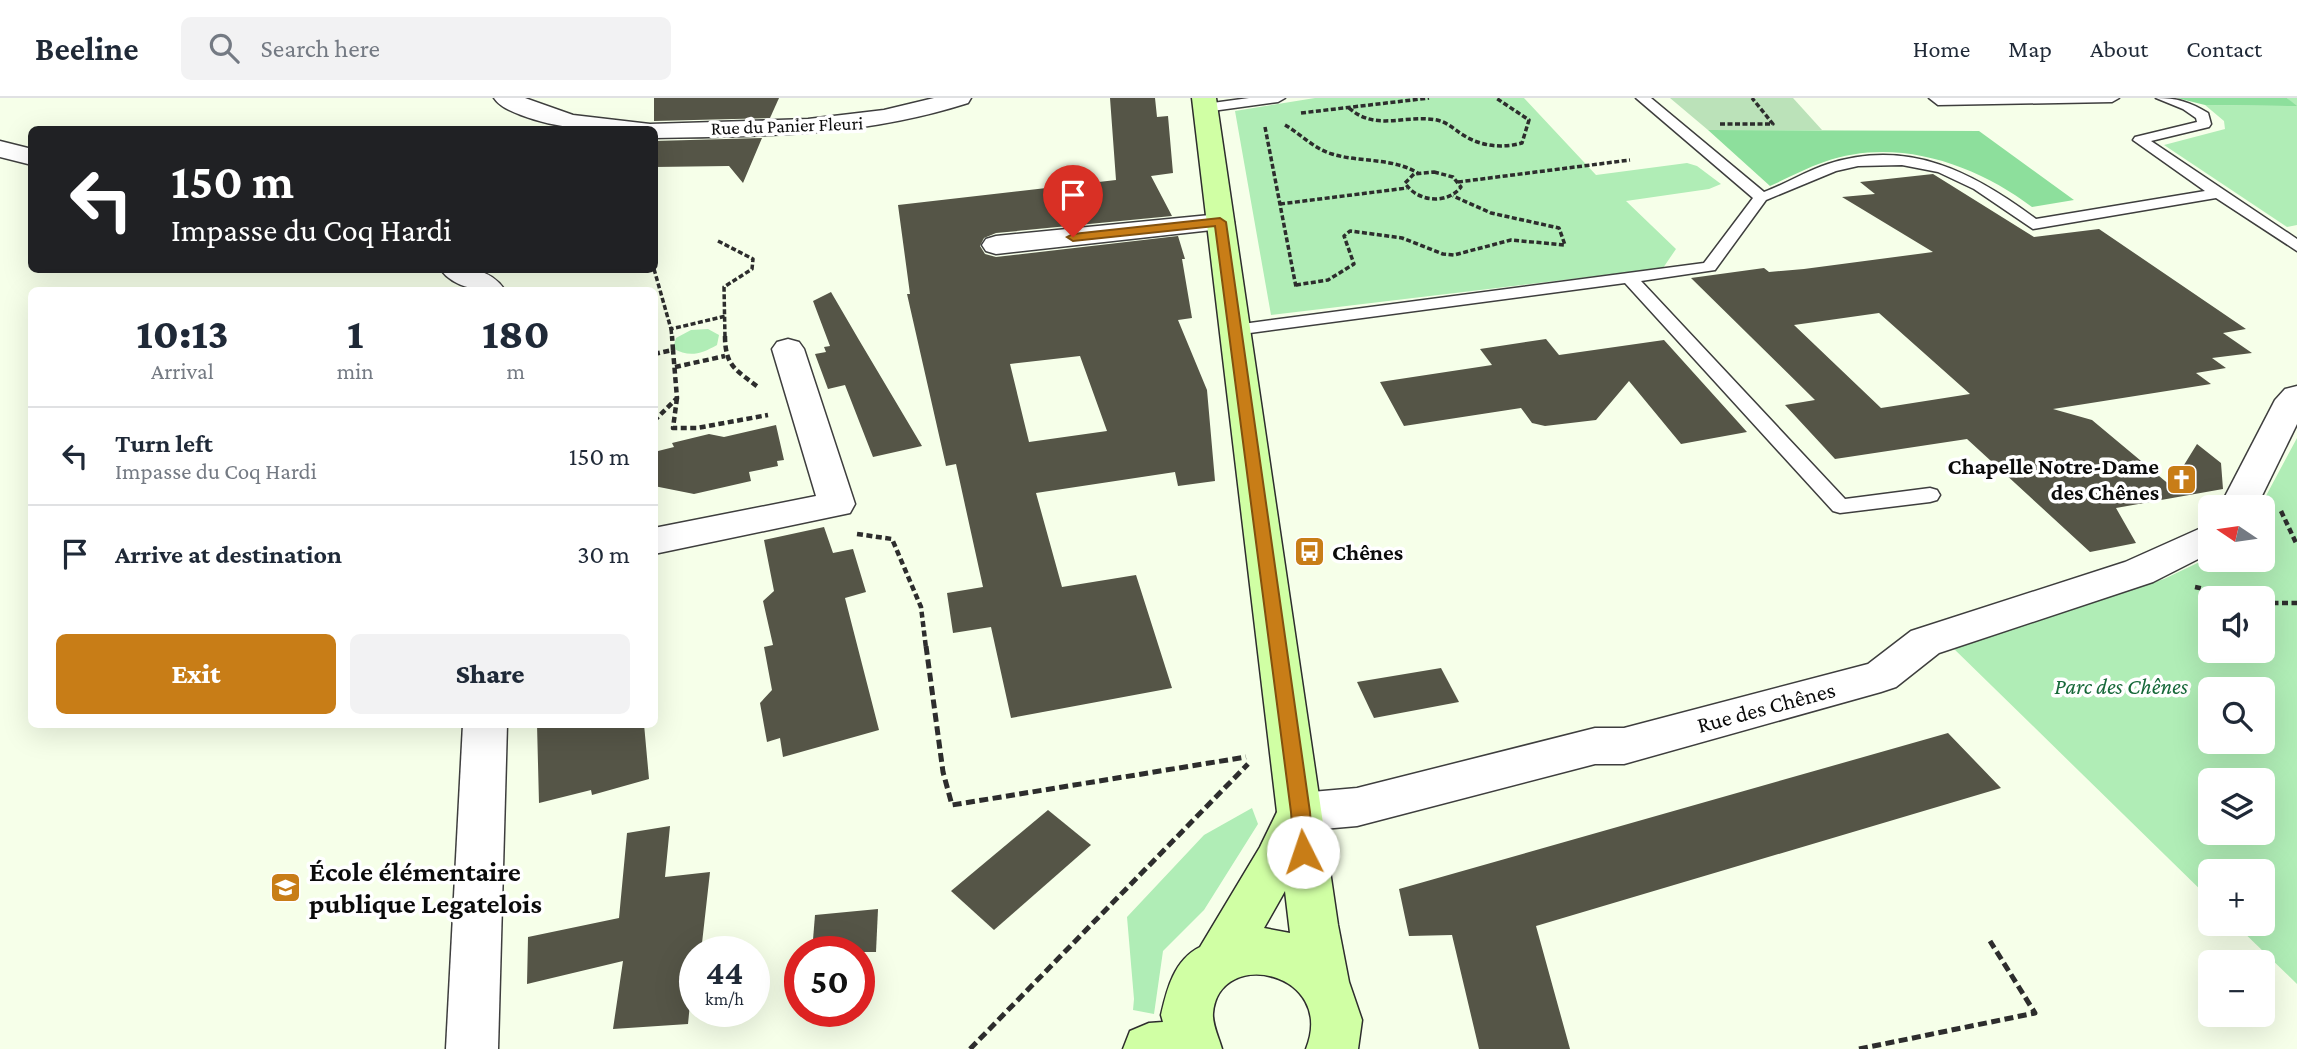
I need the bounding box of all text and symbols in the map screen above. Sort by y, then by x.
search box [181,17,671,80]
icon: search [205,29,243,67]
text: Beeline [35,30,139,67]
text: Search here [261,34,380,63]
text: Home [1913,35,1970,62]
text: Map [2008,35,2052,62]
text: About [2090,35,2148,62]
text: Contact [2186,35,2262,62]
street label: Rue du Panier Fleuri [711,112,864,139]
icon: left [56,154,147,245]
text: 150 m [171,154,294,209]
pin [1043,165,1103,237]
icon: arrive [1054,176,1092,214]
text: Impasse du Coq Hardi [171,212,452,248]
text: 10:13 [136,310,229,357]
text: 1 [347,310,363,357]
text: 180 [482,310,550,357]
text: Arrival [151,358,214,384]
text: min [337,358,374,384]
text: m [507,358,525,384]
text: Turn left [115,429,213,458]
icon: left [56,437,94,475]
text: 150 m [569,442,630,471]
place label: Chapelle Notre-Dame des Chênes [1947,453,2159,505]
text: Impasse du Coq Hardi [115,458,317,484]
church icon: Chapelle Notre-Dame des Chênes [2165,462,2199,496]
north arrow [2198,495,2275,572]
map controls [2198,495,2275,1027]
icon: arrive [56,535,94,573]
bus stop icon: Chênes [1292,535,1326,569]
place label: Chênes [1332,539,1403,565]
text: Arrive at destination [115,540,342,569]
text: 30 m [577,540,630,569]
button: sound [2198,586,2275,663]
button: Exit [56,634,336,714]
button: Share [350,634,630,714]
park label: Parc des Chênes [2054,673,2189,699]
street label: Rue des Chênes [1694,676,1838,738]
button: search [2198,677,2275,754]
button: layers [2198,768,2275,845]
position arrow [1266,815,1340,889]
place label: École élémentaire publique Legatelois [309,856,542,919]
button: + [2198,859,2275,936]
school or university icon: École élémentaire publique Legatelois [269,870,303,904]
speed limit sign: 50 [784,936,875,1027]
button: − [2198,950,2275,1027]
text: 44 [706,953,743,992]
text: km/h [705,989,744,1009]

